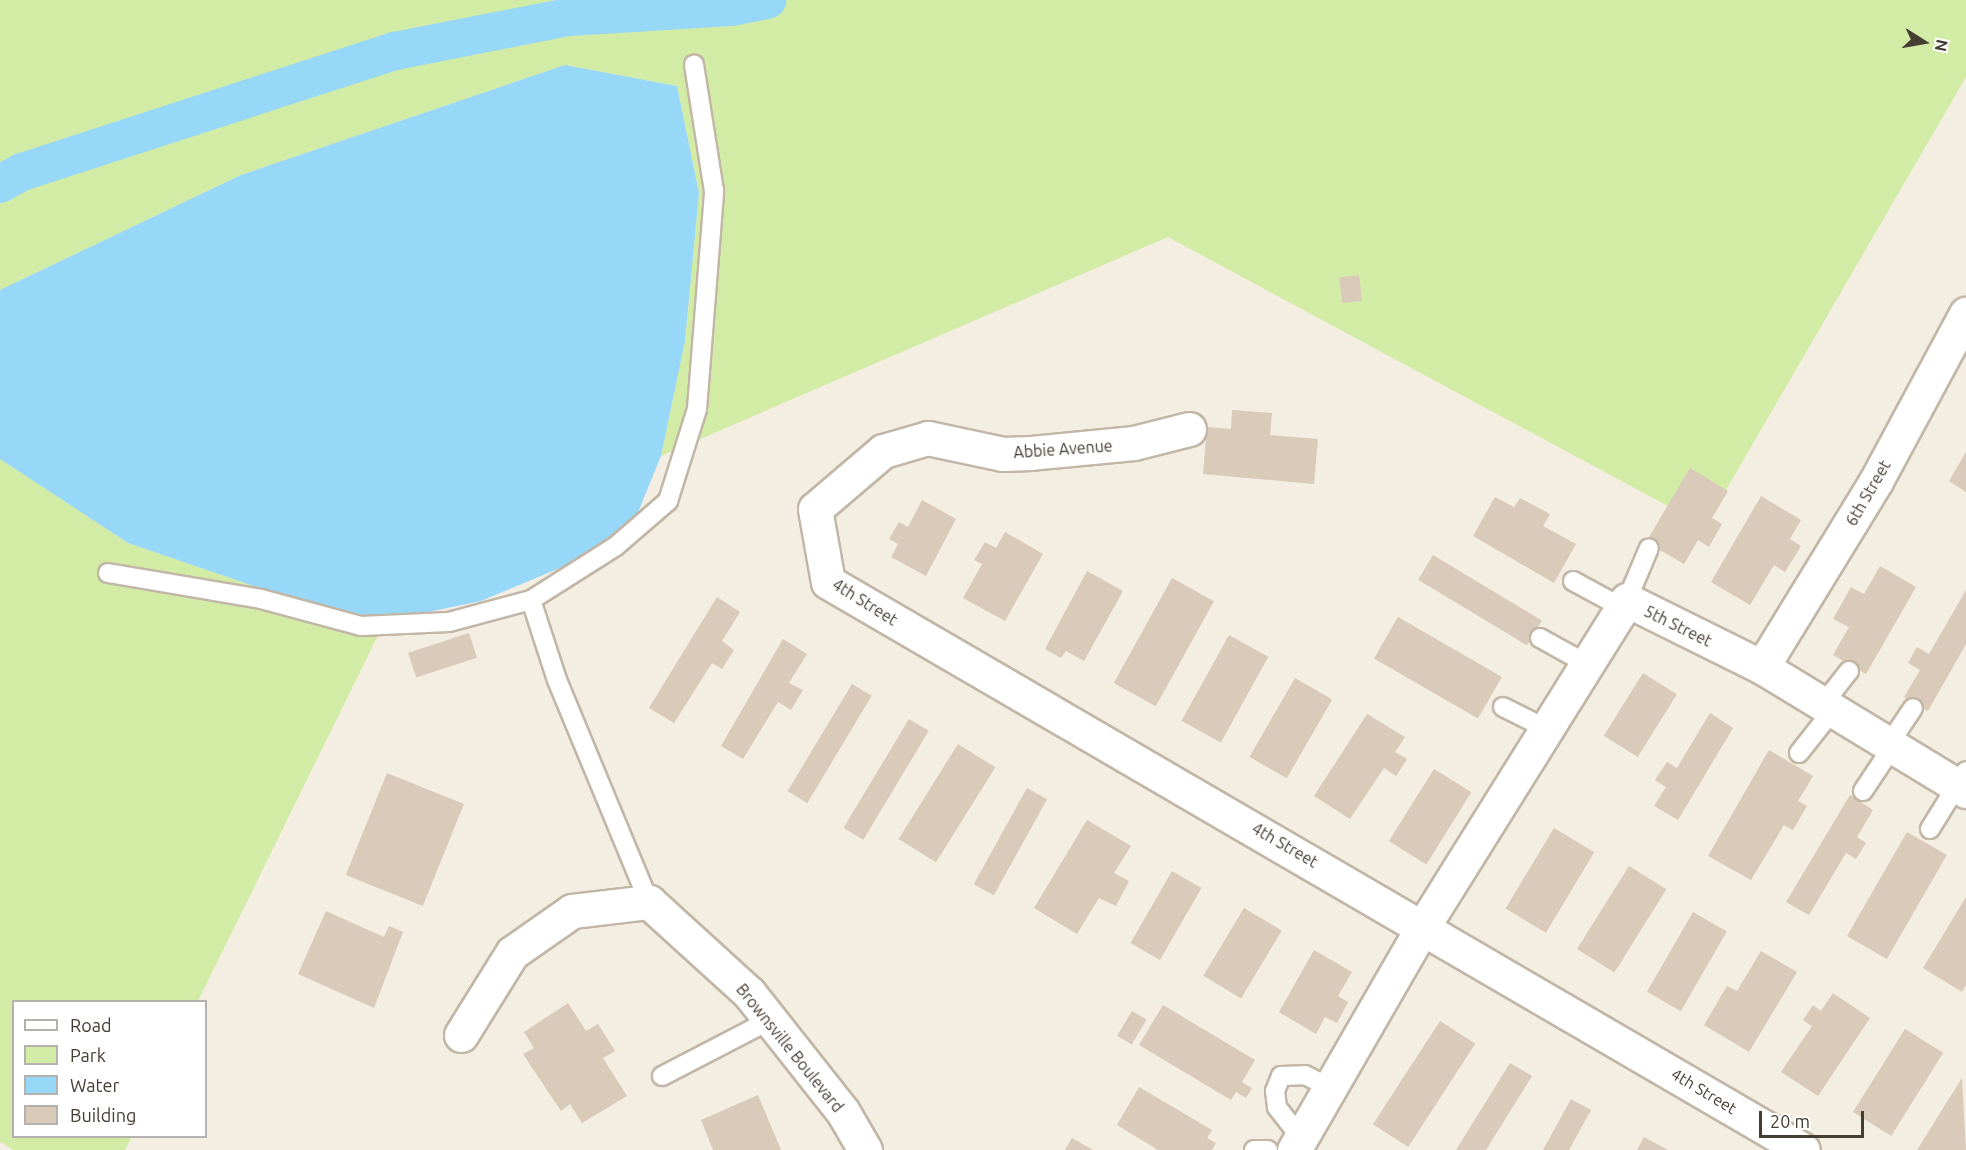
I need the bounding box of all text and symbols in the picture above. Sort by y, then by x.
north arrow [1894,12,1954,72]
text: N [1932,38,1952,53]
street label: Abbie Avenue [1013,436,1113,462]
street label: 6th Street [1841,457,1895,529]
street label: 4th Street [829,575,901,629]
street label: 5th Street [1641,601,1715,651]
street label: 4th Street [1249,818,1321,872]
street label: Brownsville Boulevard [732,980,848,1116]
legend [12,1000,207,1138]
text: Road [70,1015,112,1035]
text: Park [70,1045,106,1065]
street label: 4th Street [1668,1064,1740,1118]
text: Water [70,1075,119,1095]
scale bar [1762,1099,1867,1137]
text: Building [70,1105,136,1125]
text: 20 m [1770,1111,1810,1131]

